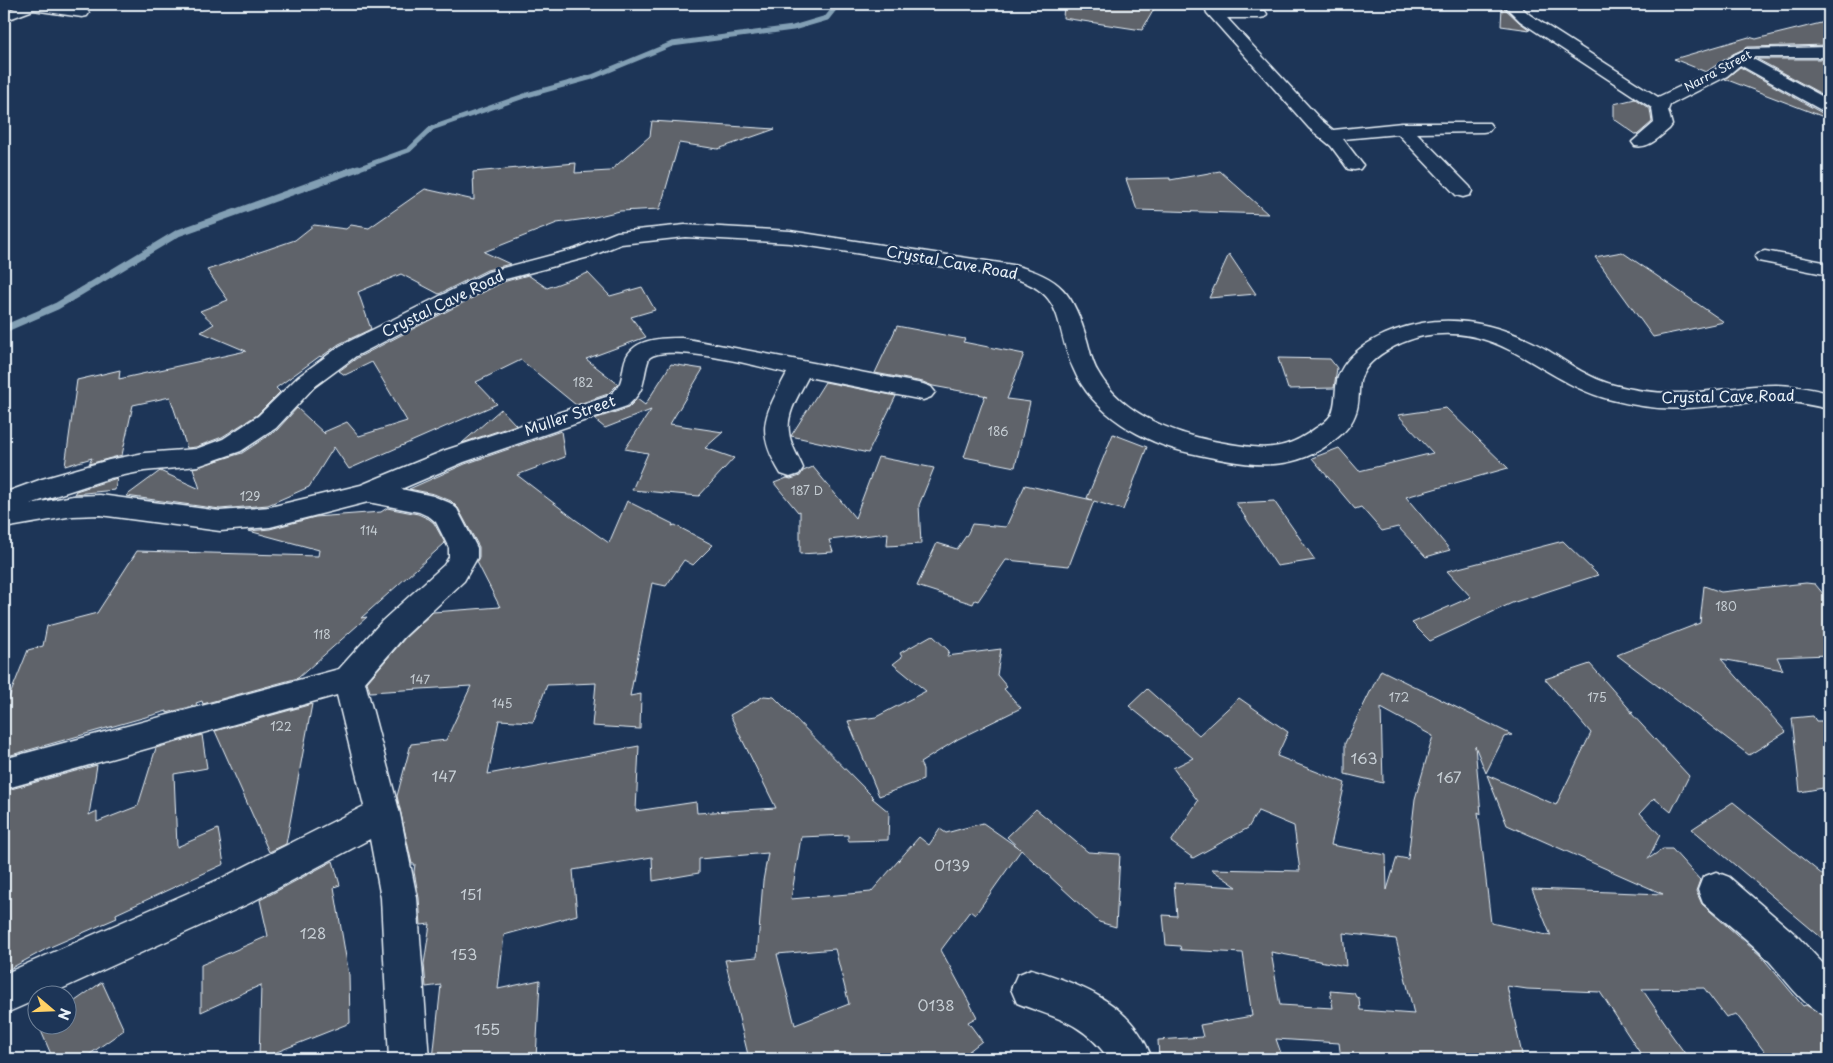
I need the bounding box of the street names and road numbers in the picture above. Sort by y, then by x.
street label: Narra Street [1681,45,1755,95]
street label: Crystal Cave Road [885,239,1020,284]
street label: Crystal Cave Road [377,263,507,342]
street label: Crystal Cave Road [1661,383,1795,408]
street label: Muller Street [521,388,618,441]

